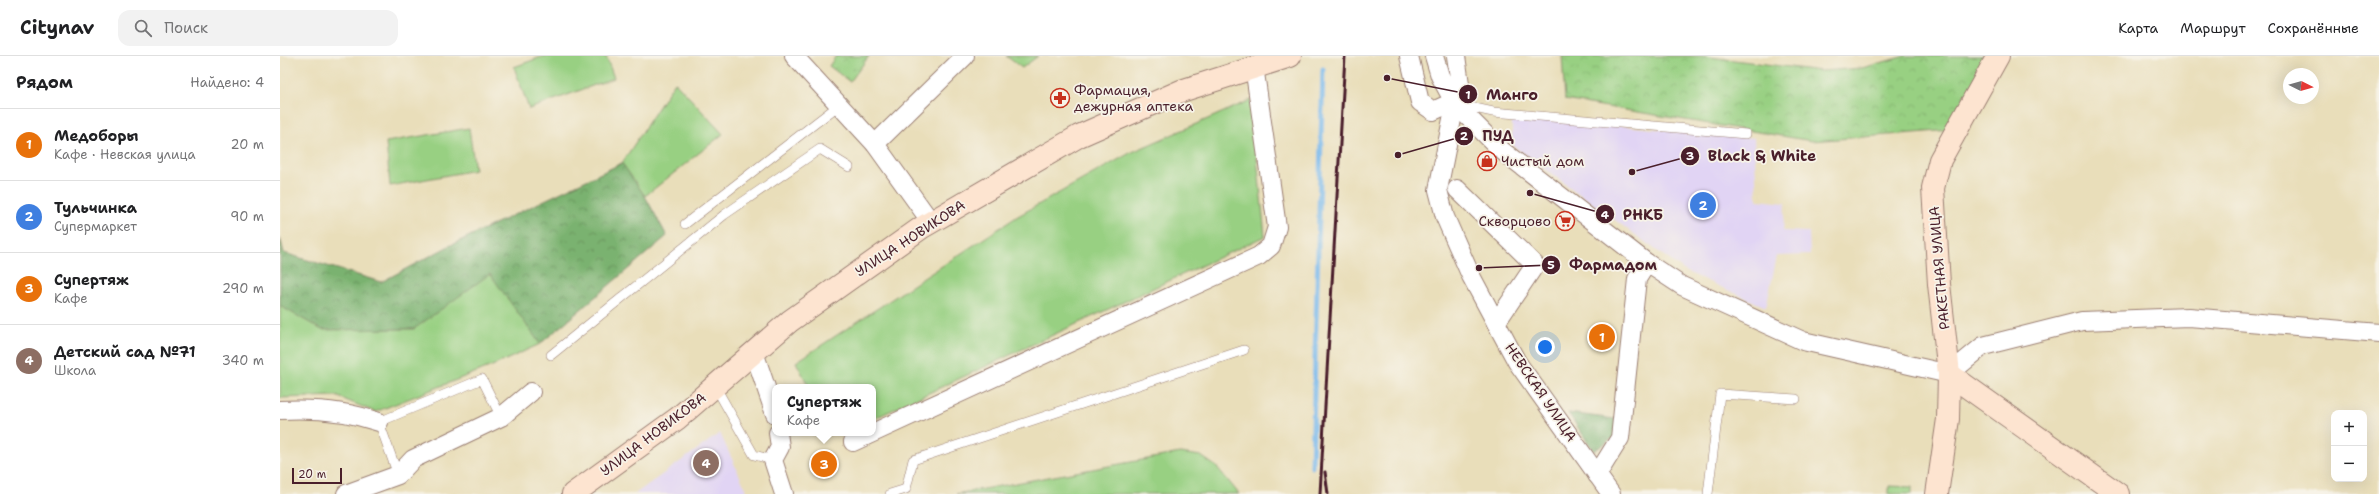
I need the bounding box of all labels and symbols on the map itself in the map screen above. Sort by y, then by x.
north arrow [2283,68,2319,104]
place label: Фармация, дежурная аптека [1074,81,1193,115]
callout: Манго [1458,81,1546,108]
text: Манго [1486,85,1538,105]
pharmacy icon: Фармация, дежурная аптека [1049,87,1071,109]
text: 1 [1465,87,1471,103]
callout: ПУД [1454,122,1521,149]
text: ПУД [1482,126,1515,146]
text: 2 [1460,128,1469,144]
callout: Black & White [1680,142,1824,169]
text: Black & White [1708,146,1816,166]
text: 3 [1686,148,1694,164]
shop icon: Чистый дом [1476,150,1498,172]
place label: Чистый дом [1501,152,1584,170]
pin: 2 [1690,190,1716,220]
street label: УЛИЦА НОВИКОВА [852,196,968,280]
callout: РНКБ [1595,201,1671,228]
text: РНКБ [1623,205,1663,225]
street label: РАКЕТНАЯ УЛИЦА [1925,205,1953,331]
text: 4 [1601,207,1610,223]
supermarket icon: Скворцово [1554,210,1576,232]
place label: Скворцово [1479,212,1551,230]
callout: Фармадом [1541,252,1665,279]
text: Фармадом [1569,255,1657,275]
text: 5 [1547,257,1555,273]
pin: 1 [1589,322,1615,352]
your location [1535,337,1555,357]
street label: НЕВСКАЯ УЛИЦА [1501,339,1581,445]
street label: УЛИЦА НОВИКОВА [597,388,709,480]
pin: 4 [693,448,719,478]
pin: 3 [811,449,837,479]
scale bar [292,466,342,485]

